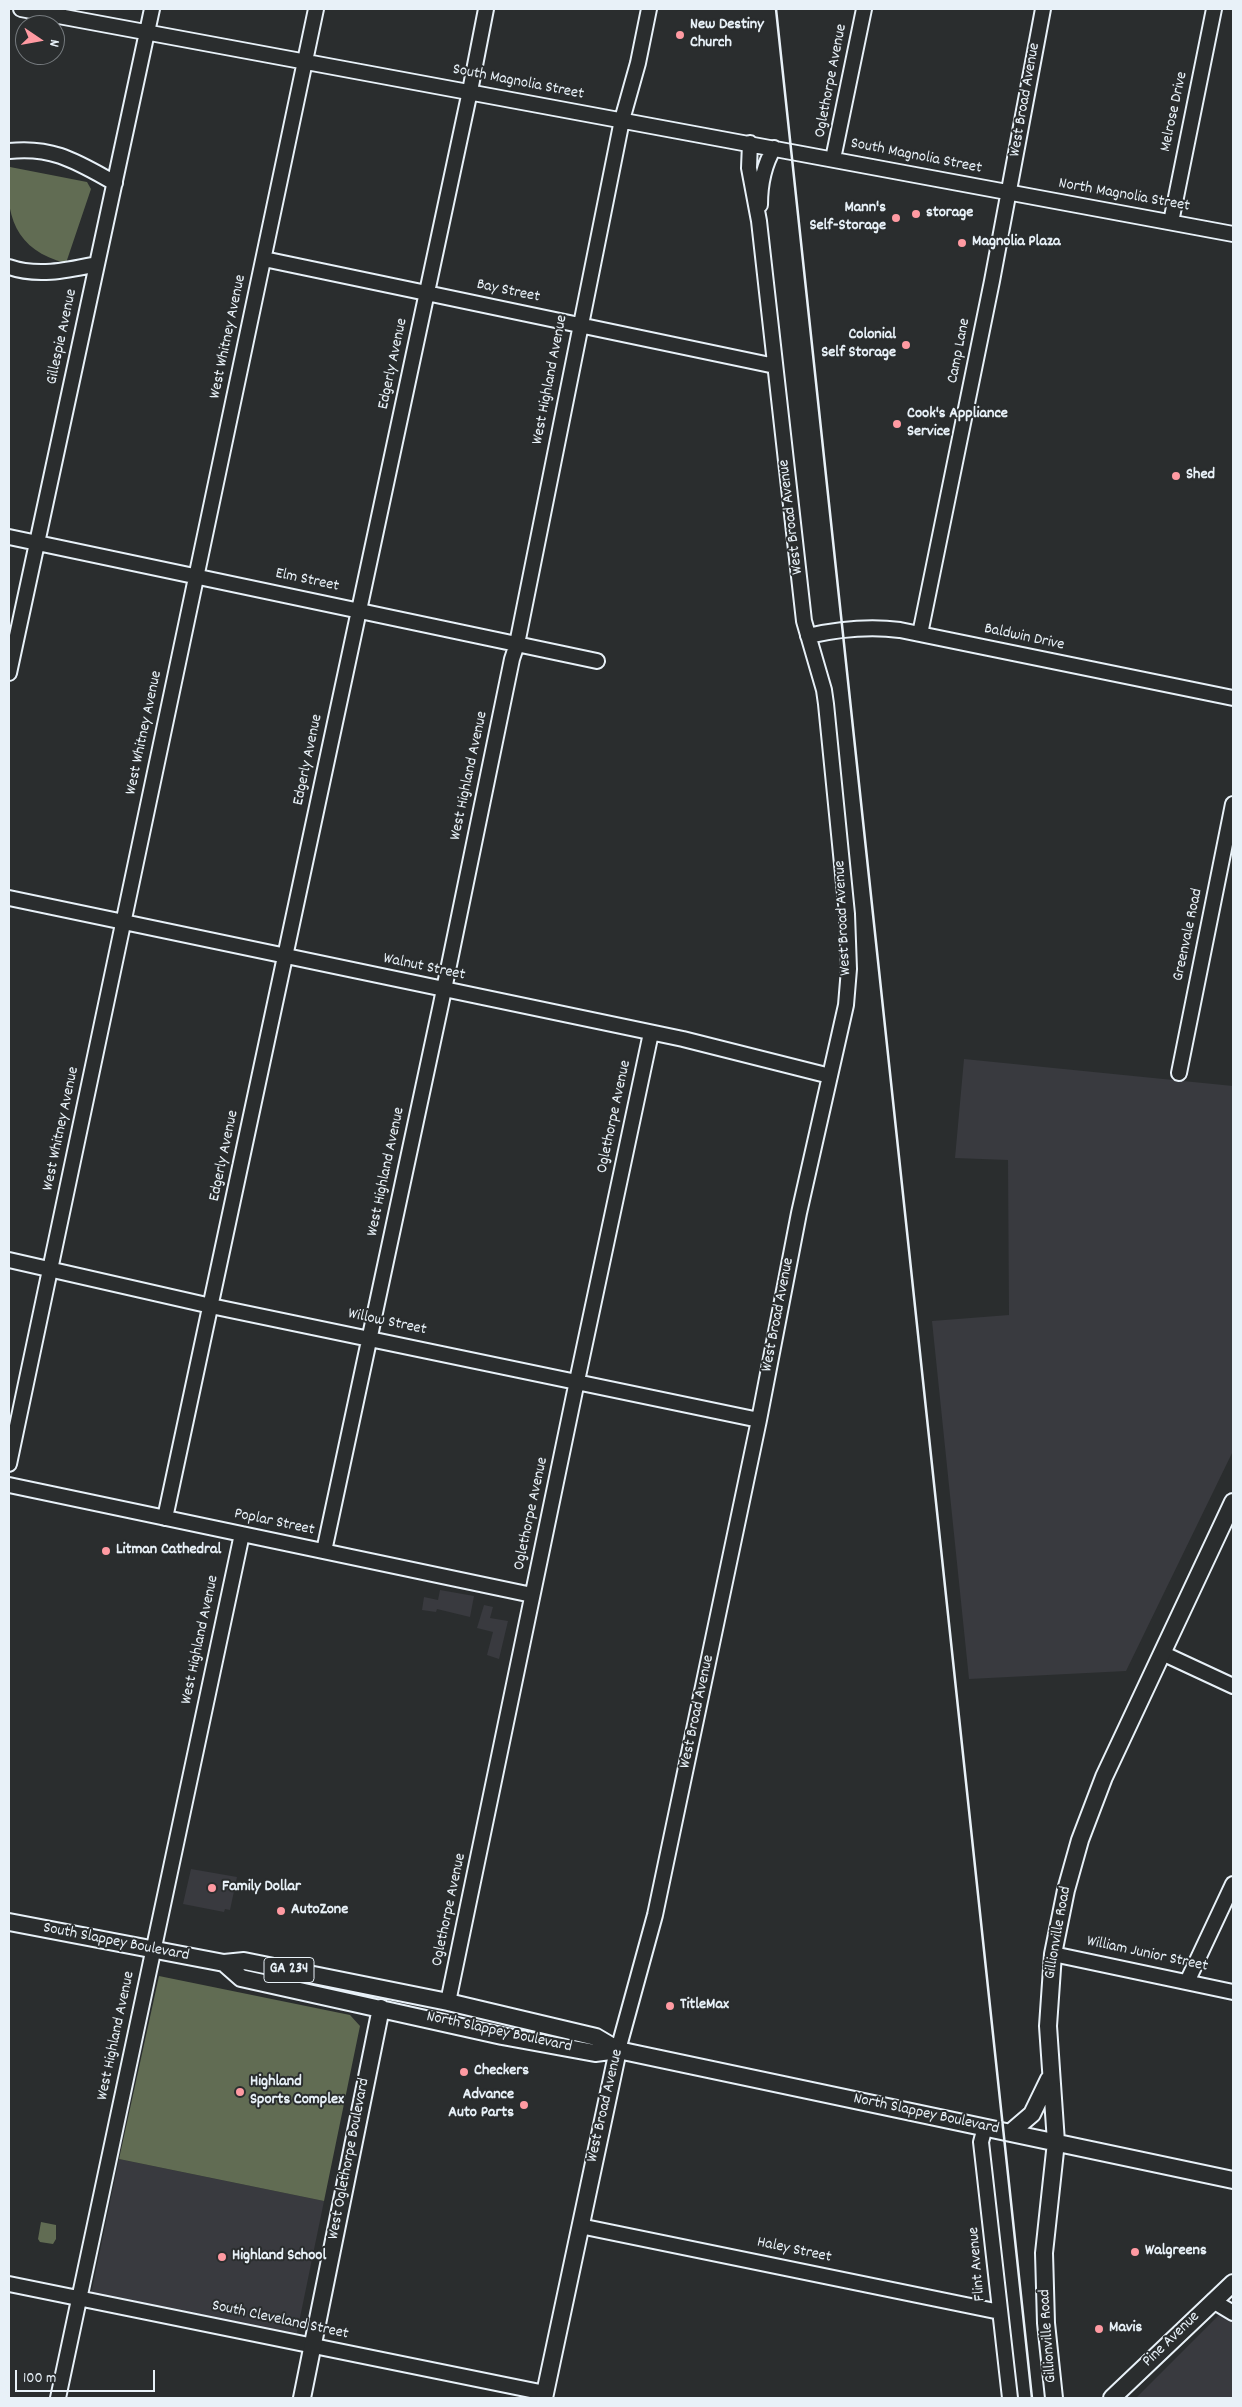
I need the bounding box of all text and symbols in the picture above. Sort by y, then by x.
north arrow [15,15,65,65]
place label: New Destiny Church [690,16,764,54]
street label: Oglethorpe Avenue [812,23,852,139]
marker: New Destiny Church [674,29,686,41]
text: N [43,37,64,48]
street label: West Broad Avenue [1007,41,1045,159]
street label: South Magnolia Street [451,61,585,105]
street label: Melrose Drive [1157,70,1193,154]
street label: South Magnolia Street [849,135,983,179]
street label: North Magnolia Street [1057,175,1191,217]
place label: Mann's Self-Storage [809,199,886,237]
place label: storage [926,204,973,224]
marker: storage [910,208,922,220]
marker: Mann's Self-Storage [890,212,902,224]
place label: Magnolia Plaza [972,233,1060,253]
marker: Magnolia Plaza [956,237,968,249]
street label: West Whitney Avenue [206,273,252,401]
street label: Bay Street [475,276,541,308]
street label: Gillespie Avenue [44,287,82,387]
street label: West Highland Avenue [529,314,573,446]
street label: Edgerly Avenue [375,317,413,411]
street label: Camp Lane [944,317,976,385]
place label: Colonial Self Storage [821,326,896,364]
marker: Colonial Self Storage [900,339,912,351]
place label: Cook's Appliance Service [907,405,1008,443]
marker: Cook's Appliance Service [891,418,903,430]
street label: West Broad Avenue [775,458,809,576]
place label: Shed [1186,466,1215,486]
marker: Shed [1170,470,1182,482]
street label: Elm Street [273,565,341,597]
street label: Baldwin Drive [982,620,1066,656]
street label: West Whitney Avenue [122,669,168,797]
street label: West Highland Avenue [447,710,493,842]
street label: Edgerly Avenue [290,713,328,807]
street label: West Broad Avenue [831,860,857,976]
street label: Greenvale Road [1170,887,1208,983]
street label: Walnut Street [381,950,467,986]
street label: Oglethorpe Avenue [594,1059,636,1175]
street label: West Whitney Avenue [39,1065,85,1193]
street label: West Highland Avenue [364,1106,410,1238]
street label: Edgerly Avenue [206,1109,244,1203]
street label: West Broad Avenue [759,1256,799,1374]
street label: Willow Street [346,1305,428,1341]
street label: Oglethorpe Avenue [511,1456,553,1572]
street label: Poplar Street [232,1505,316,1541]
place label: Litman Cathedral [116,1541,221,1561]
marker: Litman Cathedral [100,1545,112,1557]
street label: West Highland Avenue [178,1574,224,1706]
street label: West Broad Avenue [677,1653,719,1771]
street label: Oglethorpe Avenue [429,1852,471,1968]
place label: Family Dollar [222,1878,301,1898]
marker: Family Dollar [206,1882,218,1894]
street label: Gillionville Road [1041,1885,1077,1981]
place label: AutoZone [291,1901,348,1921]
marker: AutoZone [275,1905,287,1917]
street label: South Slappey Boulevard [41,1919,191,1967]
street label: William Junior Street [1085,1933,1209,1977]
road number: GA 234 [264,1958,314,1982]
street label: West Highland Avenue [94,1970,140,2102]
place label: TitleMax [680,1996,729,2016]
marker: TitleMax [664,2000,676,2012]
street label: North Slappey Boulevard [425,2008,573,2058]
street label: West Broad Avenue [584,2048,628,2164]
place label: Checkers [474,2062,529,2082]
marker: Checkers [458,2066,470,2078]
place label: Highland Sports Complex [250,2073,344,2111]
street label: West Oglethorpe Boulevard [325,2077,375,2241]
marker: Highland Sports Complex [234,2086,246,2098]
place label: Advance Auto Parts [448,2086,514,2124]
street label: North Slappey Boulevard [852,2090,1000,2140]
marker: Advance Auto Parts [518,2099,530,2111]
street label: Flint Avenue [965,2226,991,2302]
street label: Haley Street [755,2234,833,2268]
place label: Walgreens [1145,2242,1207,2262]
marker: Walgreens [1129,2246,1141,2258]
place label: Highland School [232,2247,326,2267]
marker: Highland School [216,2251,228,2263]
street label: Gillionville Road [1036,2288,1062,2384]
street label: South Cleveland Street [210,2297,350,2345]
street label: Pine Avenue [1139,2308,1205,2372]
place label: Mavis [1109,2319,1142,2339]
marker: Mavis [1093,2323,1105,2335]
scale bar [18,2360,158,2392]
text: 100 m [23,2368,56,2390]

